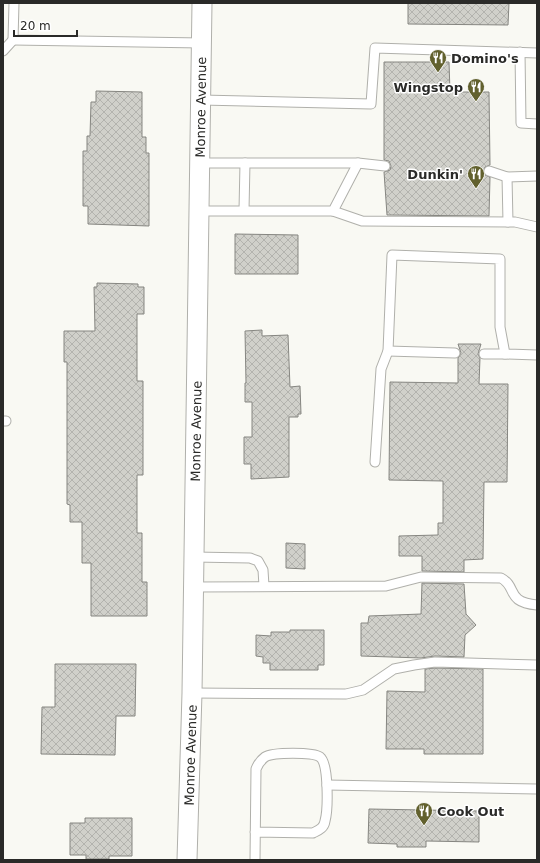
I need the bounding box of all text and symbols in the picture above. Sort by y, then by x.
scale bar [14,12,77,38]
text: 20 m [20,19,51,33]
restaurant icon: Domino's [428,48,448,73]
place label: Domino's [451,51,519,66]
street label: Monroe Avenue [193,57,209,158]
restaurant icon: Wingstop [466,77,486,102]
place label: Wingstop [393,80,463,95]
restaurant icon: Dunkin' [466,164,486,189]
place label: Dunkin' [407,167,463,182]
street label: Monroe Avenue [188,381,205,482]
street label: Monroe Avenue [182,704,200,806]
restaurant icon: Cook Out [414,801,434,826]
place label: Cook Out [437,804,504,819]

